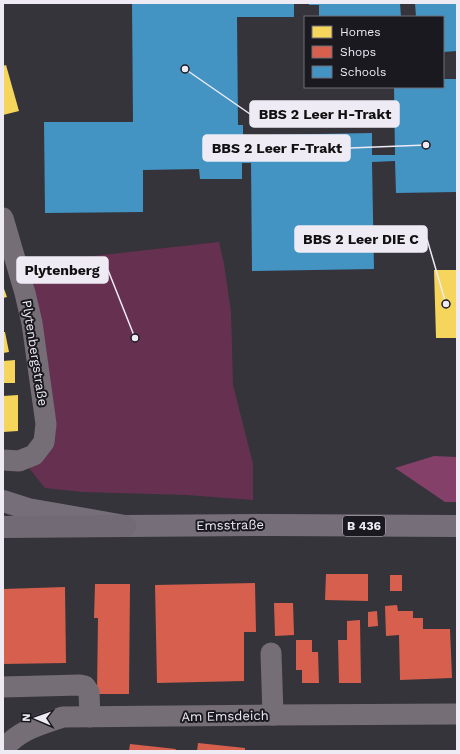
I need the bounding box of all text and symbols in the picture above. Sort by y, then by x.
legend [304,16,444,88]
text: Homes [340,25,381,39]
text: Shops [340,45,376,59]
text: Schools [340,65,386,79]
callout: BBS 2 Leer H-Trakt [250,101,399,127]
text: BBS 2 Leer H-Trakt [259,106,391,122]
callout: BBS 2 Leer F-Trakt [203,135,350,161]
text: BBS 2 Leer F-Trakt [212,140,342,156]
callout: BBS 2 Leer DIE C [295,226,427,252]
text: BBS 2 Leer DIE C [303,231,419,247]
callout: Plytenberg [17,257,108,283]
text: Plytenberg [24,262,100,278]
street label: Plytenbergstraße [19,299,51,407]
road number: B 436 [343,516,385,536]
street label: Emsstraße [196,517,264,533]
north arrow [16,698,56,738]
street label: Am Emsdeich [181,708,269,724]
text: N [20,713,33,722]

